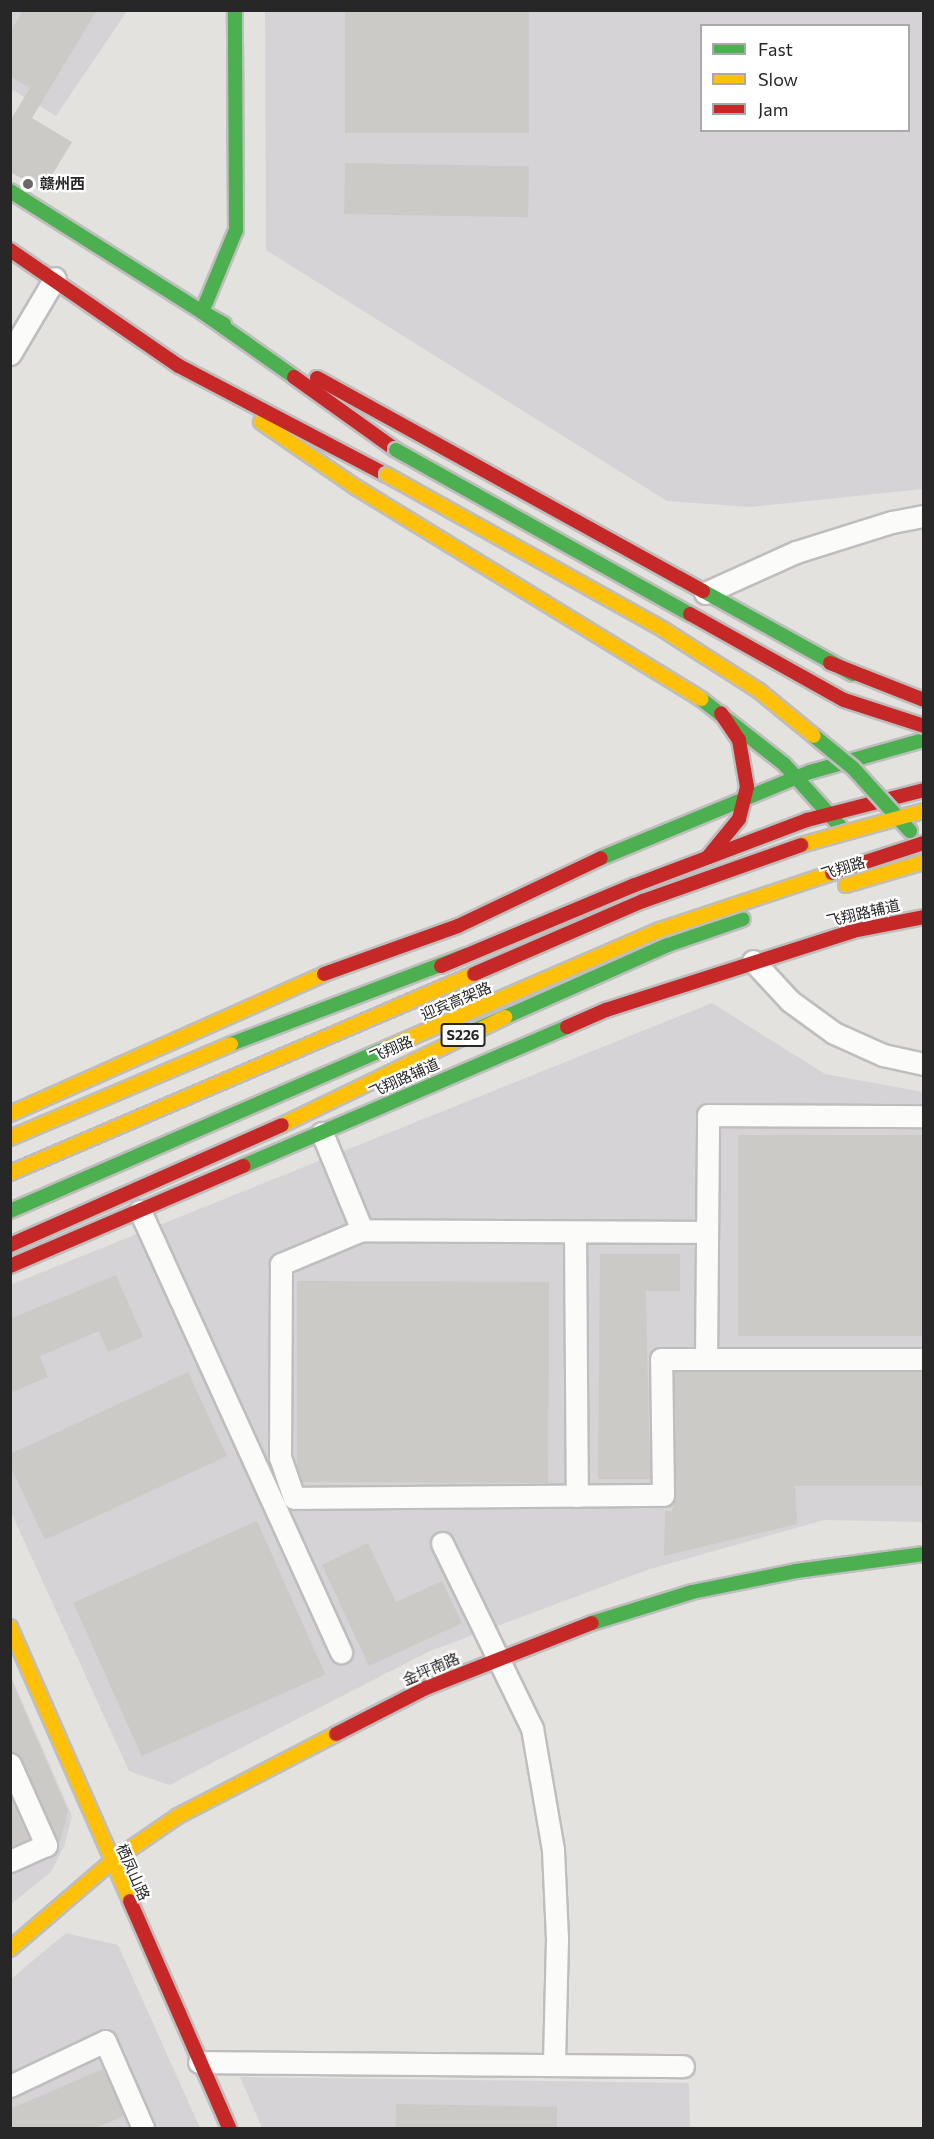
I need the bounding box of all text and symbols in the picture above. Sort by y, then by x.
legend [700,24,910,132]
text: Fast [758,38,793,60]
text: Slow [758,68,798,90]
text: Jam [758,98,788,120]
place label: 赣州西 [40,175,85,193]
marker: 赣州西 [21,177,35,191]
street label: 飞翔路 [819,853,867,883]
street label: 飞翔路辅道 [824,896,902,930]
street label: 迎宾高架路 [418,978,494,1024]
road number: S226 [440,1024,486,1046]
street label: 飞翔路 [367,1032,415,1066]
street label: 飞翔路辅道 [366,1055,442,1101]
street label: 金坪南路 [400,1649,462,1689]
street label: 栖凤山路 [113,1841,153,1903]

